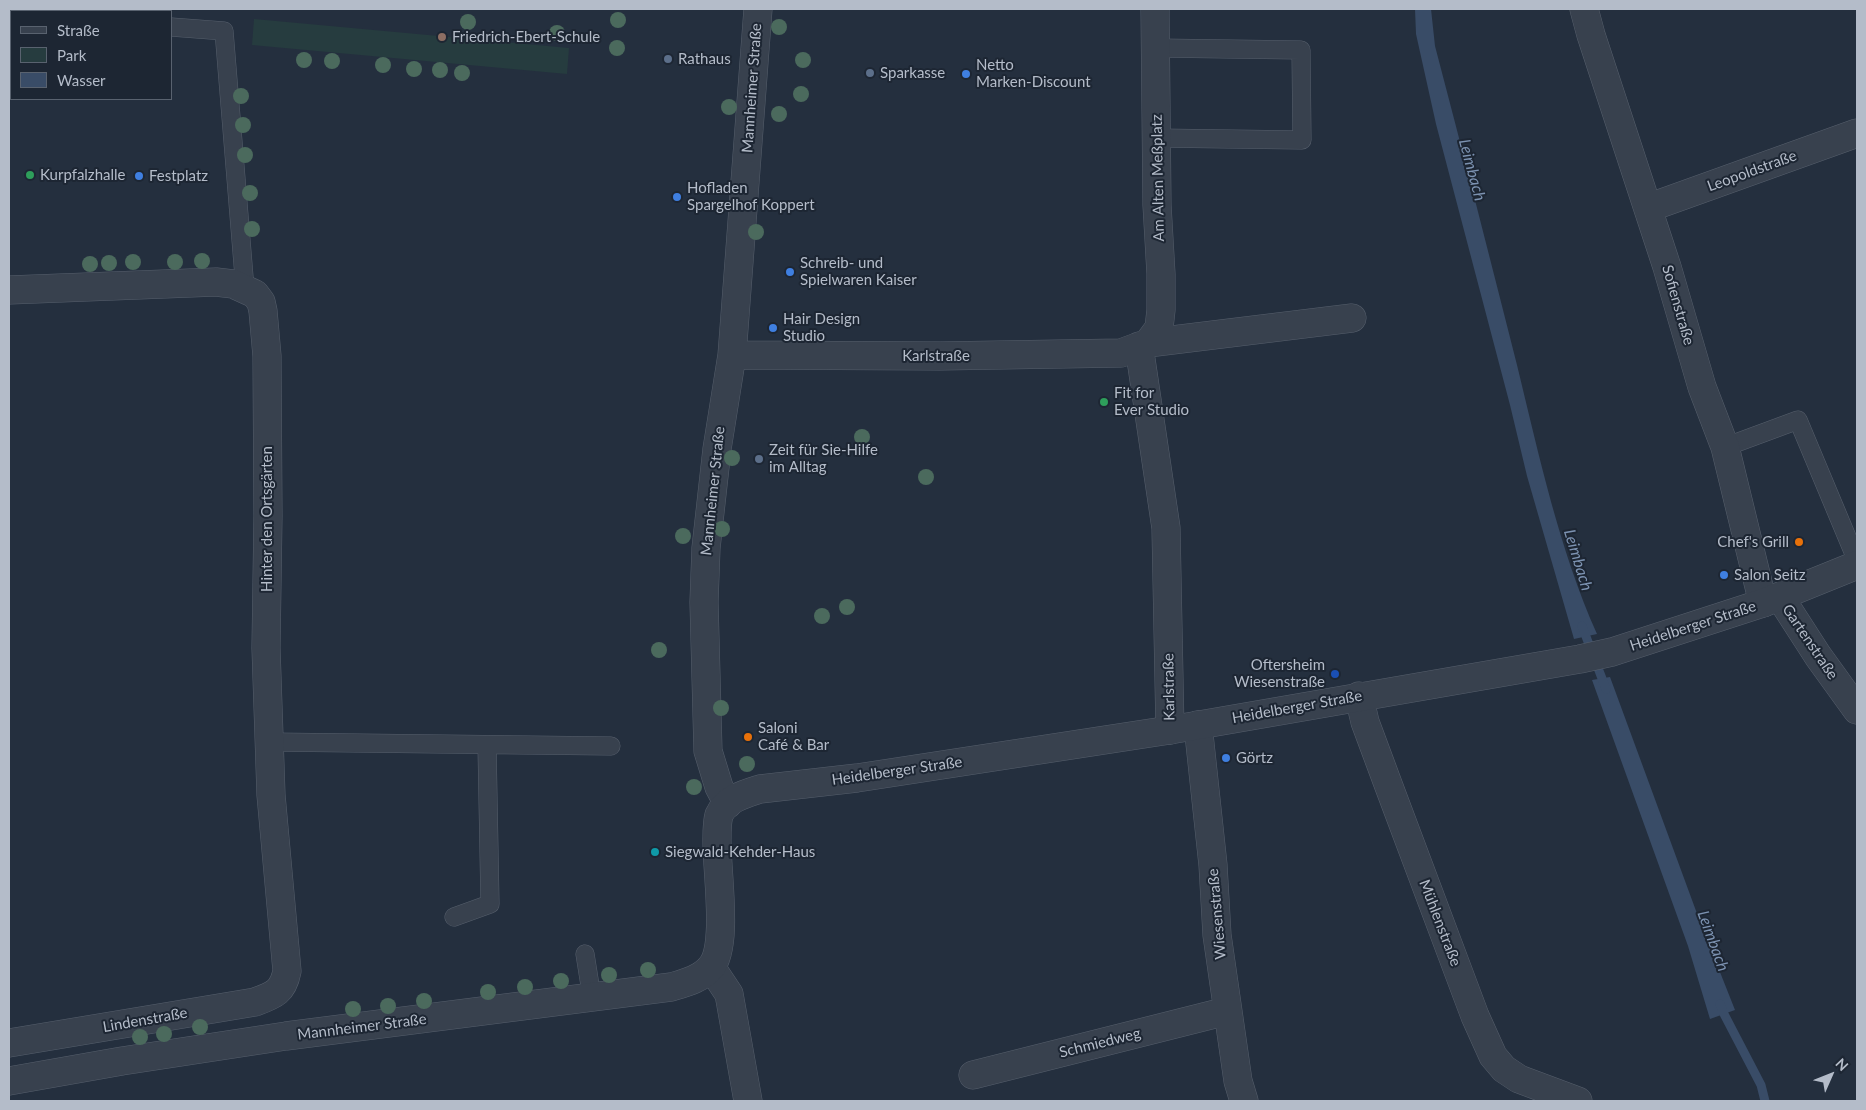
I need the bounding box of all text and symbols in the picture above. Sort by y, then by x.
legend [10,10,172,100]
text: Straße [57,21,100,39]
street label: Mannheimer Straße [738,23,766,153]
place label: Friedrich-Ebert-Schule [452,28,600,46]
marker: Friedrich-Ebert-Schule [436,31,448,43]
text: Park [57,46,86,64]
place label: Rathaus [678,50,731,68]
marker: Rathaus [662,53,674,65]
place label: Netto Marken-Discount [976,56,1091,91]
place label: Sparkasse [880,64,945,82]
marker: Sparkasse [864,67,876,79]
marker: Netto Marken-Discount [960,68,972,80]
text: Wasser [57,71,106,89]
street label: Am Alten Meßplatz [1148,114,1168,242]
water label: Leimbach [1455,137,1489,203]
street label: Leopoldstraße [1705,147,1799,195]
place label: Kurpfalzhalle [40,166,125,184]
place label: Festplatz [149,167,208,185]
marker: Kurpfalzhalle [24,169,36,181]
marker: Festplatz [133,170,145,182]
place label: Hofladen Spargelhof Koppert [687,179,815,214]
marker: Hofladen Spargelhof Koppert [671,191,683,203]
place label: Schreib- und Spielwaren Kaiser [800,254,917,289]
street label: Sofienstraße [1658,263,1698,347]
marker: Schreib- und Spielwaren Kaiser [784,266,796,278]
place label: Hair Design Studio [783,310,860,345]
marker: Hair Design Studio [767,322,779,334]
street label: Karlstraße [902,347,970,365]
place label: Fit for Ever Studio [1114,384,1189,419]
marker: Fit for Ever Studio [1098,396,1110,408]
street label: Mannheimer Straße [697,425,729,557]
place label: Zeit für Sie-Hilfe im Alltag [769,441,878,476]
street label: Hinter den Ortsgärten [258,446,276,592]
marker: Zeit für Sie-Hilfe im Alltag [753,453,765,465]
water label: Leimbach [1560,527,1596,593]
place label: Chef's Grill [1717,533,1789,551]
marker: Chef's Grill [1793,536,1805,548]
place label: Salon Seitz [1734,566,1806,584]
marker: Salon Seitz [1718,569,1730,581]
street label: Heidelberger Straße [1628,597,1758,655]
street label: Gartenstraße [1778,601,1842,683]
street label: Karlstraße [1159,653,1179,721]
place label: Oftersheim Wiesenstraße [1234,656,1325,691]
marker: Oftersheim Wiesenstraße [1329,668,1341,680]
street label: Heidelberger Straße [1231,687,1363,727]
place label: Saloni Café & Bar [758,719,829,754]
marker: Saloni Café & Bar [742,731,754,743]
place label: Görtz [1236,749,1273,767]
marker: Görtz [1220,752,1232,764]
street label: Heidelberger Straße [831,753,963,789]
place label: Siegwald-Kehder-Haus [665,843,815,861]
marker: Siegwald-Kehder-Haus [649,846,661,858]
street label: Wiesenstraße [1204,868,1230,960]
street label: Mühlenstraße [1415,877,1465,969]
water label: Leimbach [1693,908,1733,974]
street label: Lindenstraße [101,1004,189,1036]
street label: Mannheimer Straße [296,1010,428,1044]
street label: Schmiedweg [1057,1024,1143,1062]
north arrow [1806,1050,1856,1100]
text: N [1832,1054,1852,1074]

